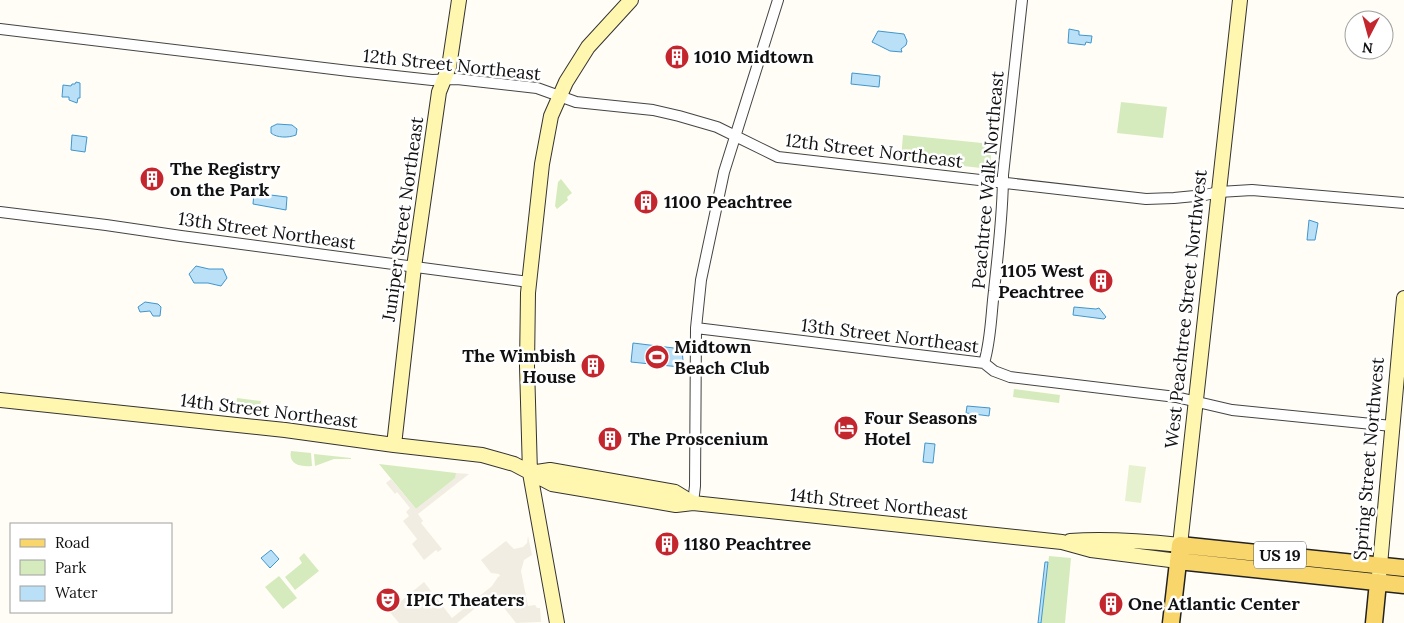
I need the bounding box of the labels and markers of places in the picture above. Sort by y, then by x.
building icon: 1010 Midtown [664,44,690,70]
place label: 1010 Midtown [694,45,814,68]
place label: The Registry on the Park [170,157,280,201]
building icon: The Registry on the Park [139,166,165,192]
building icon: 1100 Peachtree [633,189,659,215]
place label: 1100 Peachtree [664,190,793,213]
place label: 1105 West Peachtree [998,259,1085,303]
building icon: 1105 West Peachtree [1088,268,1114,294]
place label: Midtown Beach Club [674,335,770,379]
place label: The Wimbish House [462,344,576,388]
sports icon: Midtown Beach Club [644,344,670,370]
building icon: The Wimbish House [580,353,606,379]
place label: Four Seasons Hotel [864,406,977,450]
hotel icon: Four Seasons Hotel [833,415,859,441]
building icon: The Proscenium [597,426,623,452]
place label: The Proscenium [628,427,769,450]
building icon: 1180 Peachtree [654,531,680,557]
place label: 1180 Peachtree [684,532,811,555]
theatre icon: IPIC Theaters [375,587,401,613]
place label: IPIC Theaters [406,588,525,611]
building icon: One Atlantic Center [1098,591,1124,617]
place label: One Atlantic Center [1128,592,1300,615]

